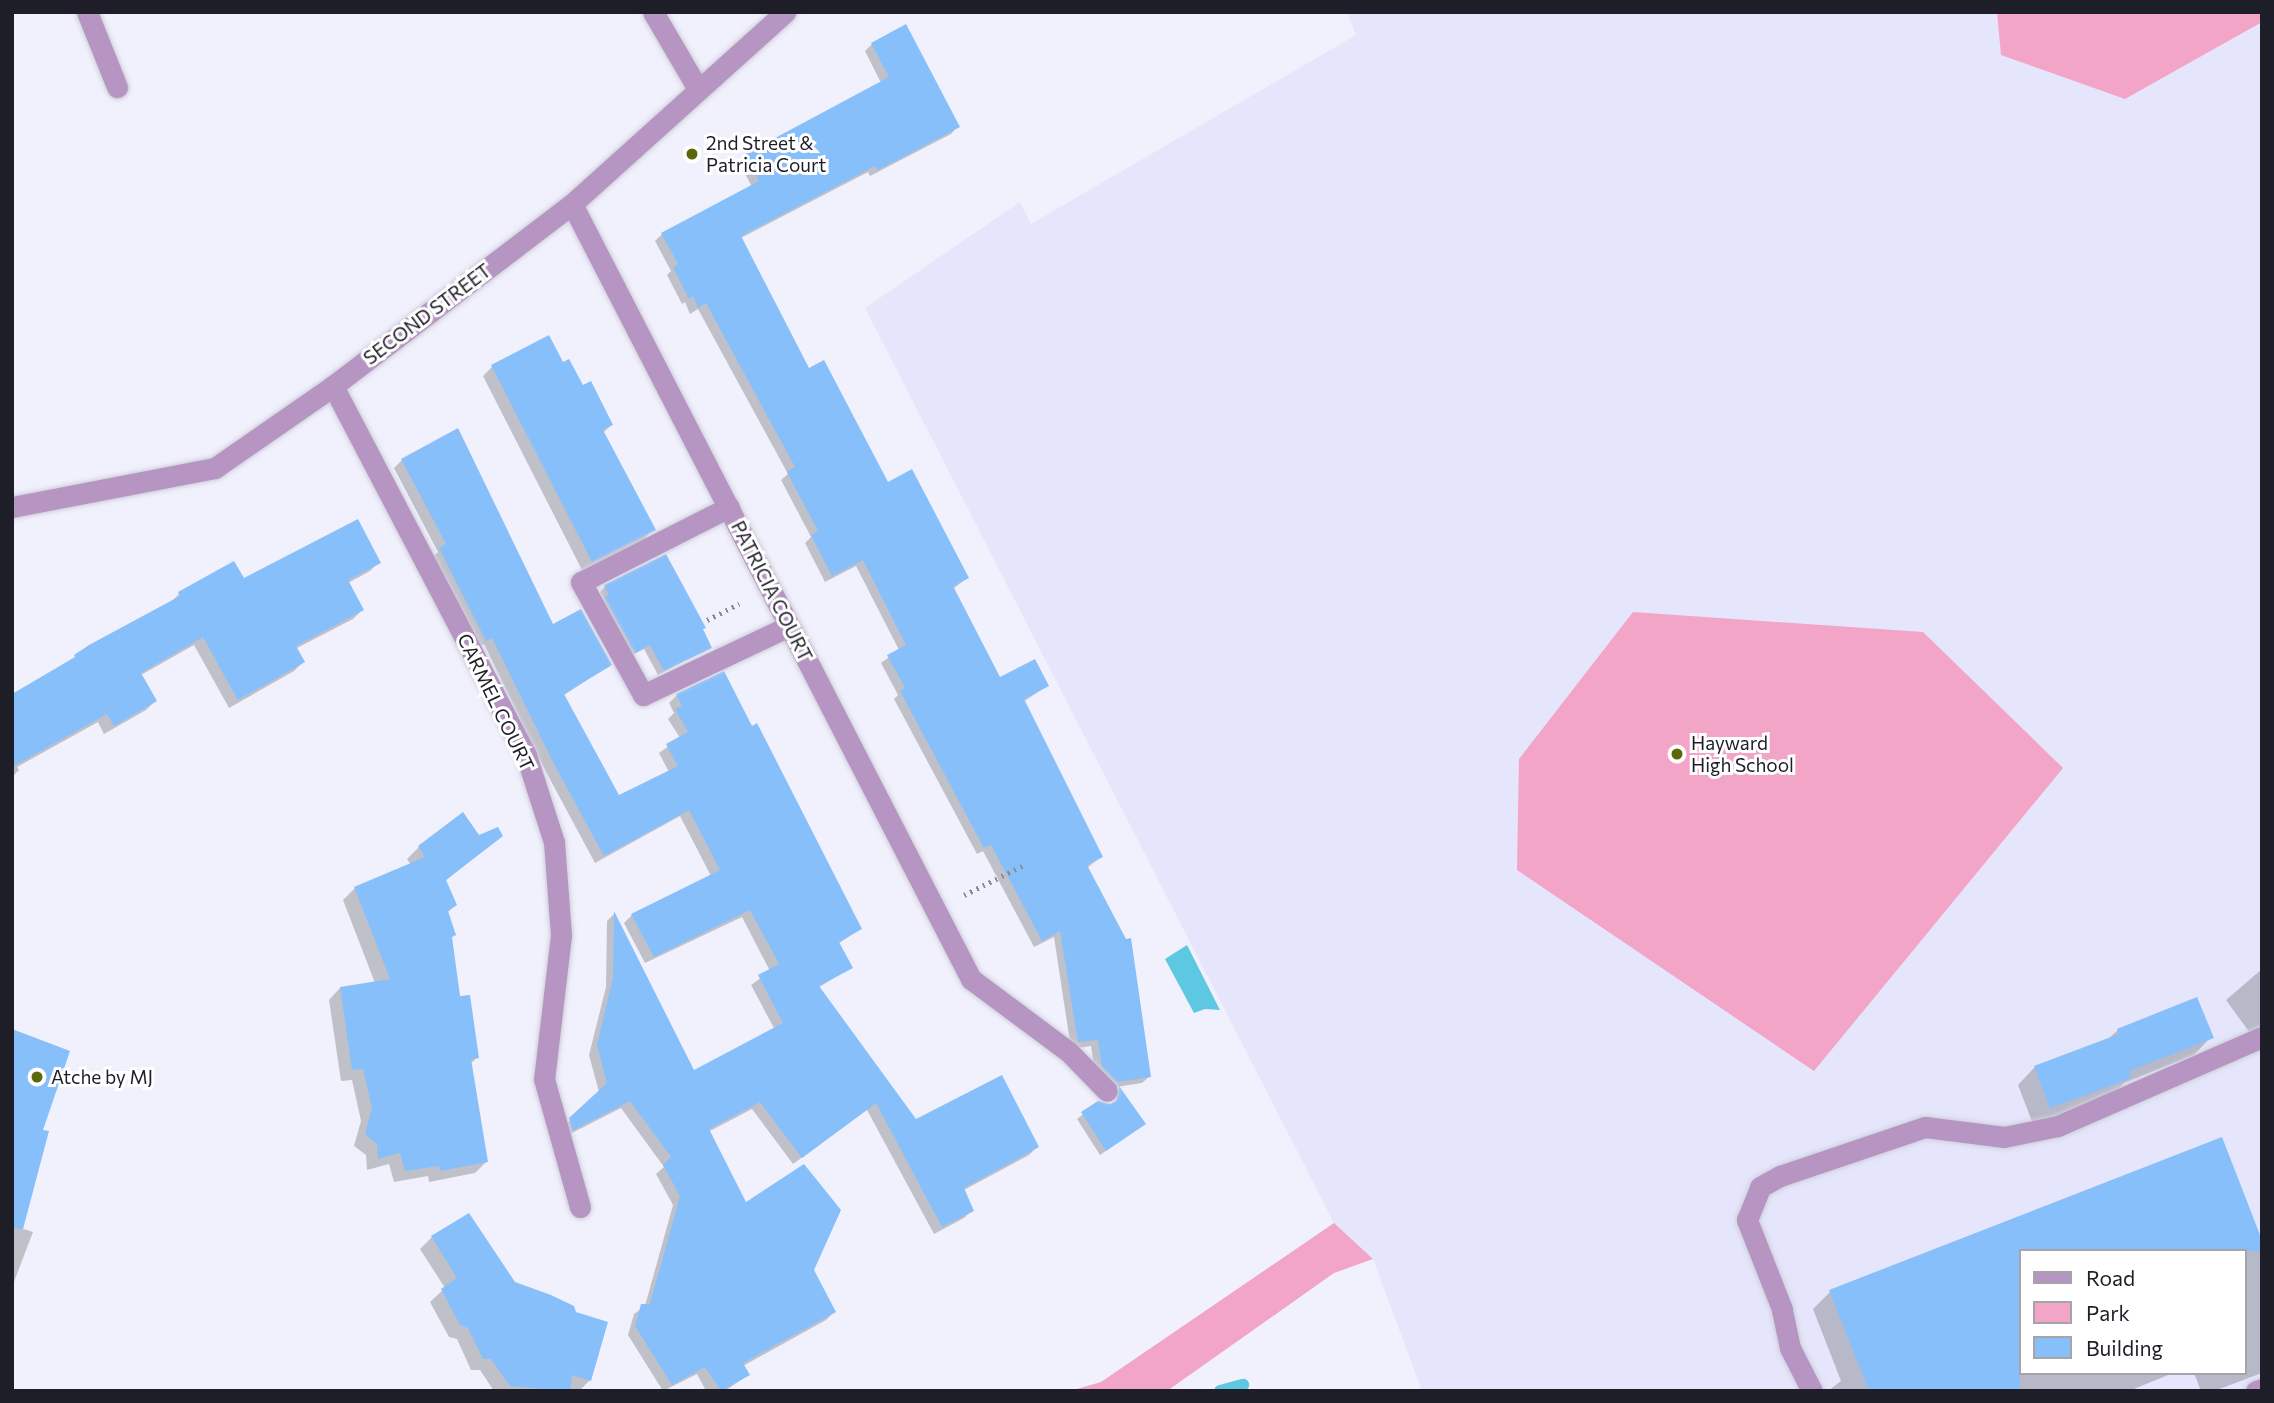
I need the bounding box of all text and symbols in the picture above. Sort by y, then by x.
place label: 2nd Street & Patricia Court [706,132,826,176]
marker: 2nd Street & Patricia Court [684,146,700,162]
street label: SECOND STREET [359,259,495,369]
street label: PATRICIA COURT [727,517,817,665]
street label: CARMEL COURT [453,630,539,774]
place label: Hayward High School [1691,732,1794,776]
marker: Hayward High School [1669,746,1685,762]
place label: Atche by MJ [51,1066,153,1088]
marker: Atche by MJ [29,1069,45,1085]
legend [2018,1249,2246,1375]
text: Road [2086,1265,2135,1290]
text: Park [2086,1300,2130,1325]
text: Building [2086,1335,2163,1360]

